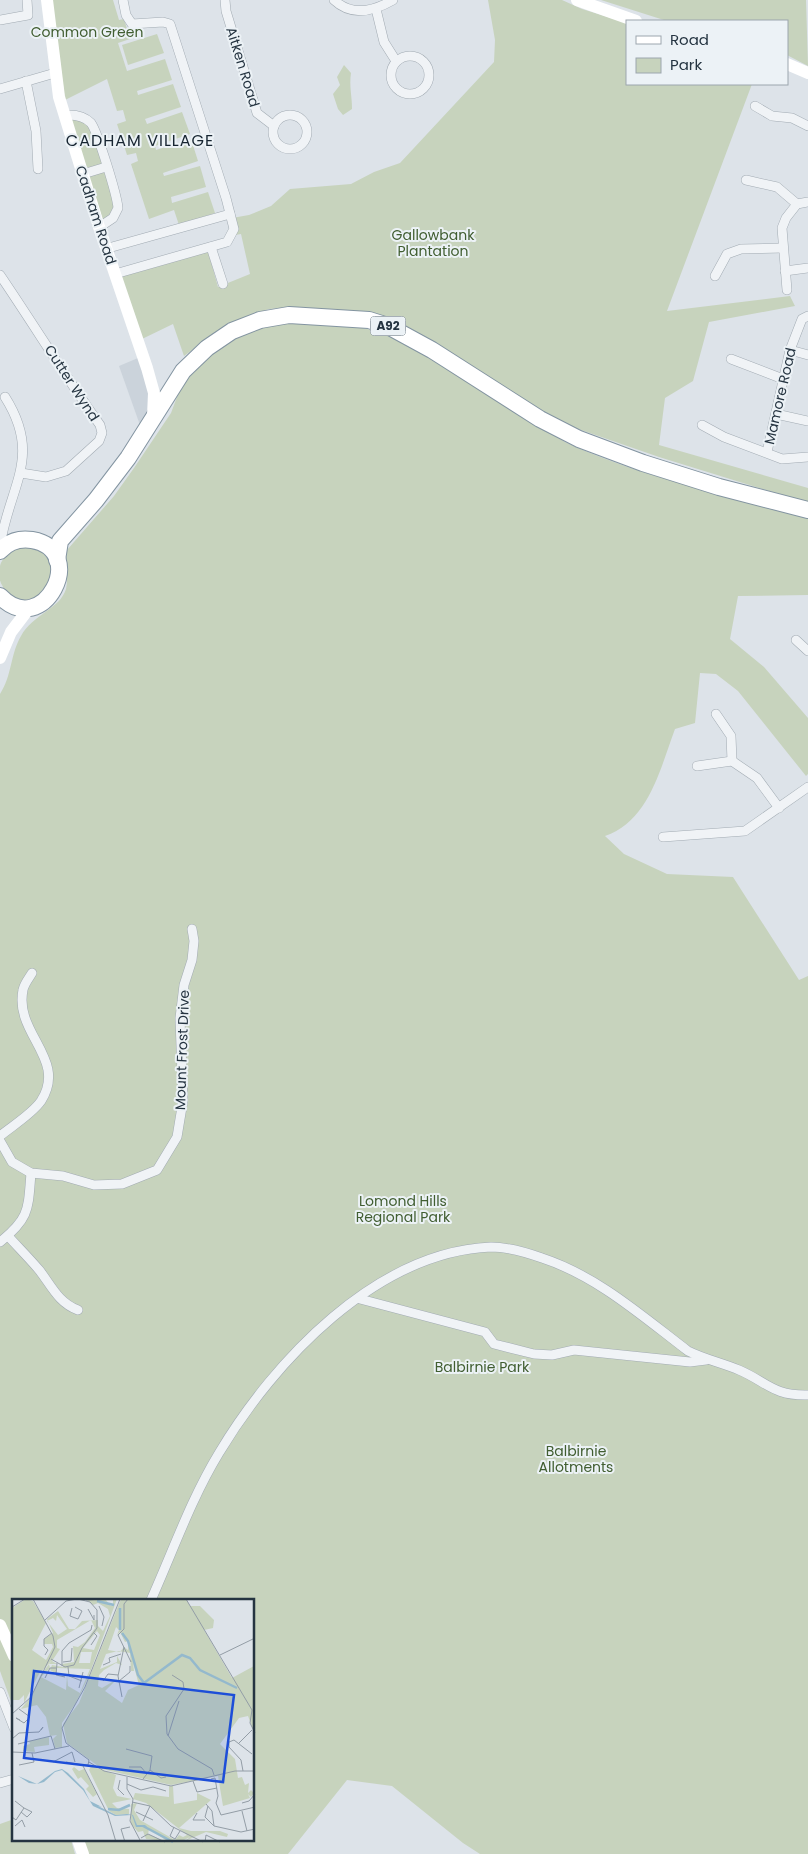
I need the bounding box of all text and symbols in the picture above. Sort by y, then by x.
legend [626,20,788,85]
park label: Common Green [31,22,143,42]
street label: Aitken Road [221,24,265,110]
text: Road [670,29,709,50]
text: Park [670,54,702,75]
district label: CADHAM VILLAGE [66,129,214,152]
street label: Cadham Road [71,163,121,267]
park label: Gallowbank Plantation [392,225,475,261]
road number: A92 [370,316,406,336]
street label: Cutter Wynd [40,341,104,425]
street label: Mamore Road [759,346,801,446]
street label: Mount Frost Drive [170,989,194,1110]
park label: Lomond Hills Regional Park [356,1191,451,1227]
park label: Balbirnie Park [435,1357,530,1377]
park label: Balbirnie Allotments [539,1441,613,1477]
inset map [12,1599,255,1842]

